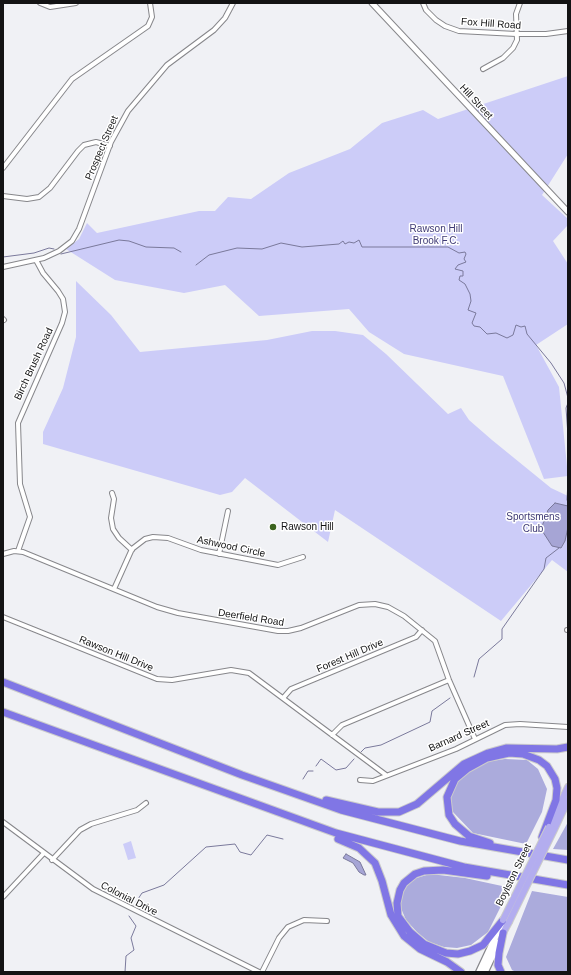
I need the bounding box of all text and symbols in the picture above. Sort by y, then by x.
street label: Fox Hill Road [461,16,521,32]
street label: Hill Street [457,82,495,122]
street label: Prospect Street [83,114,121,182]
park label: Rawson Hill Brook F.C. [410,223,462,246]
street label: Birch Brush Road [12,326,56,402]
park label: Sportsmens Club [506,511,560,534]
place label: Rawson Hill [281,521,334,533]
marker: Rawson Hill [268,522,278,532]
street label: Ashwood Circle [196,534,266,560]
street label: Deerfield Road [217,607,285,629]
street label: Rawson Hill Drive [77,634,155,674]
street label: Forest Hill Drive [315,637,385,675]
street label: Barnard Street [427,717,491,755]
street label: Boylston Street [494,842,534,908]
street label: Colonial Drive [99,880,159,918]

